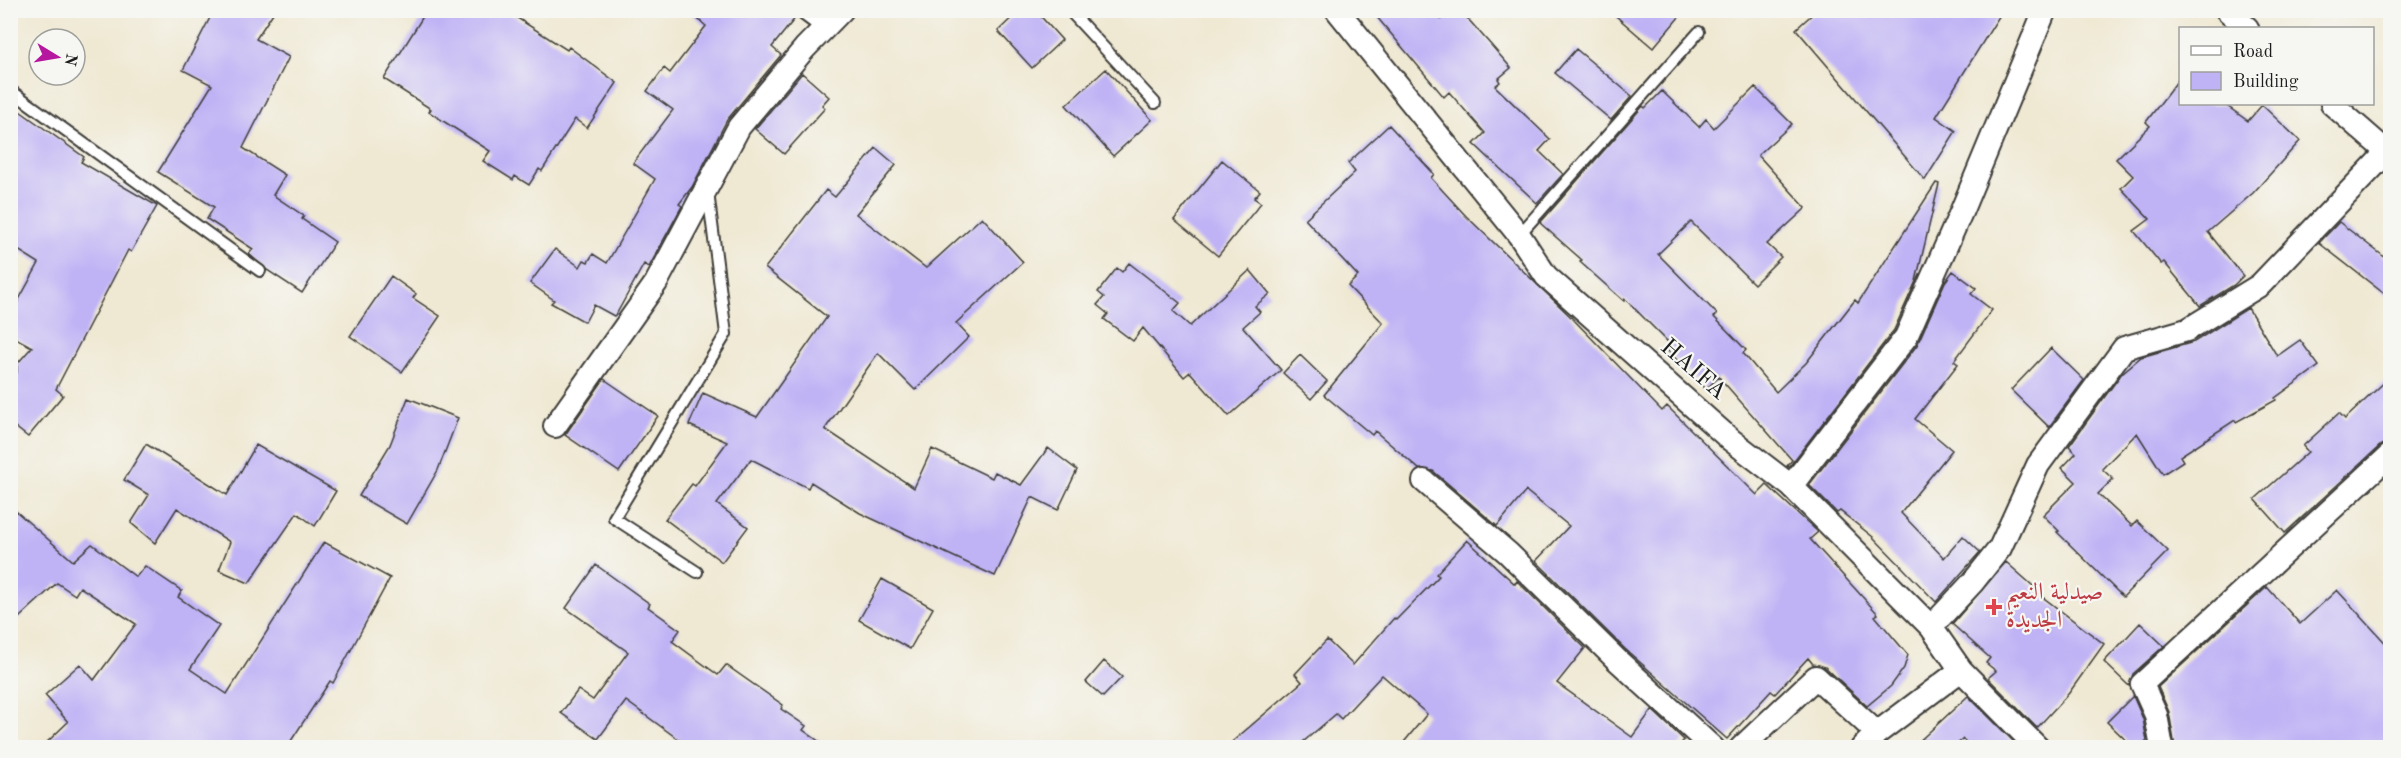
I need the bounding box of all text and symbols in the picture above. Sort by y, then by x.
north arrow [27,27,87,87]
legend [2179,27,2374,105]
text: Road [2233,43,2273,61]
text: N [61,52,79,68]
text: Building [2233,73,2299,91]
street label: HAIFA [1655,335,1731,405]
place label: صيدلية النعيم الجديدة [2006,581,2103,633]
marker: صيدلية النعيم الجديدة [1987,600,2001,614]

